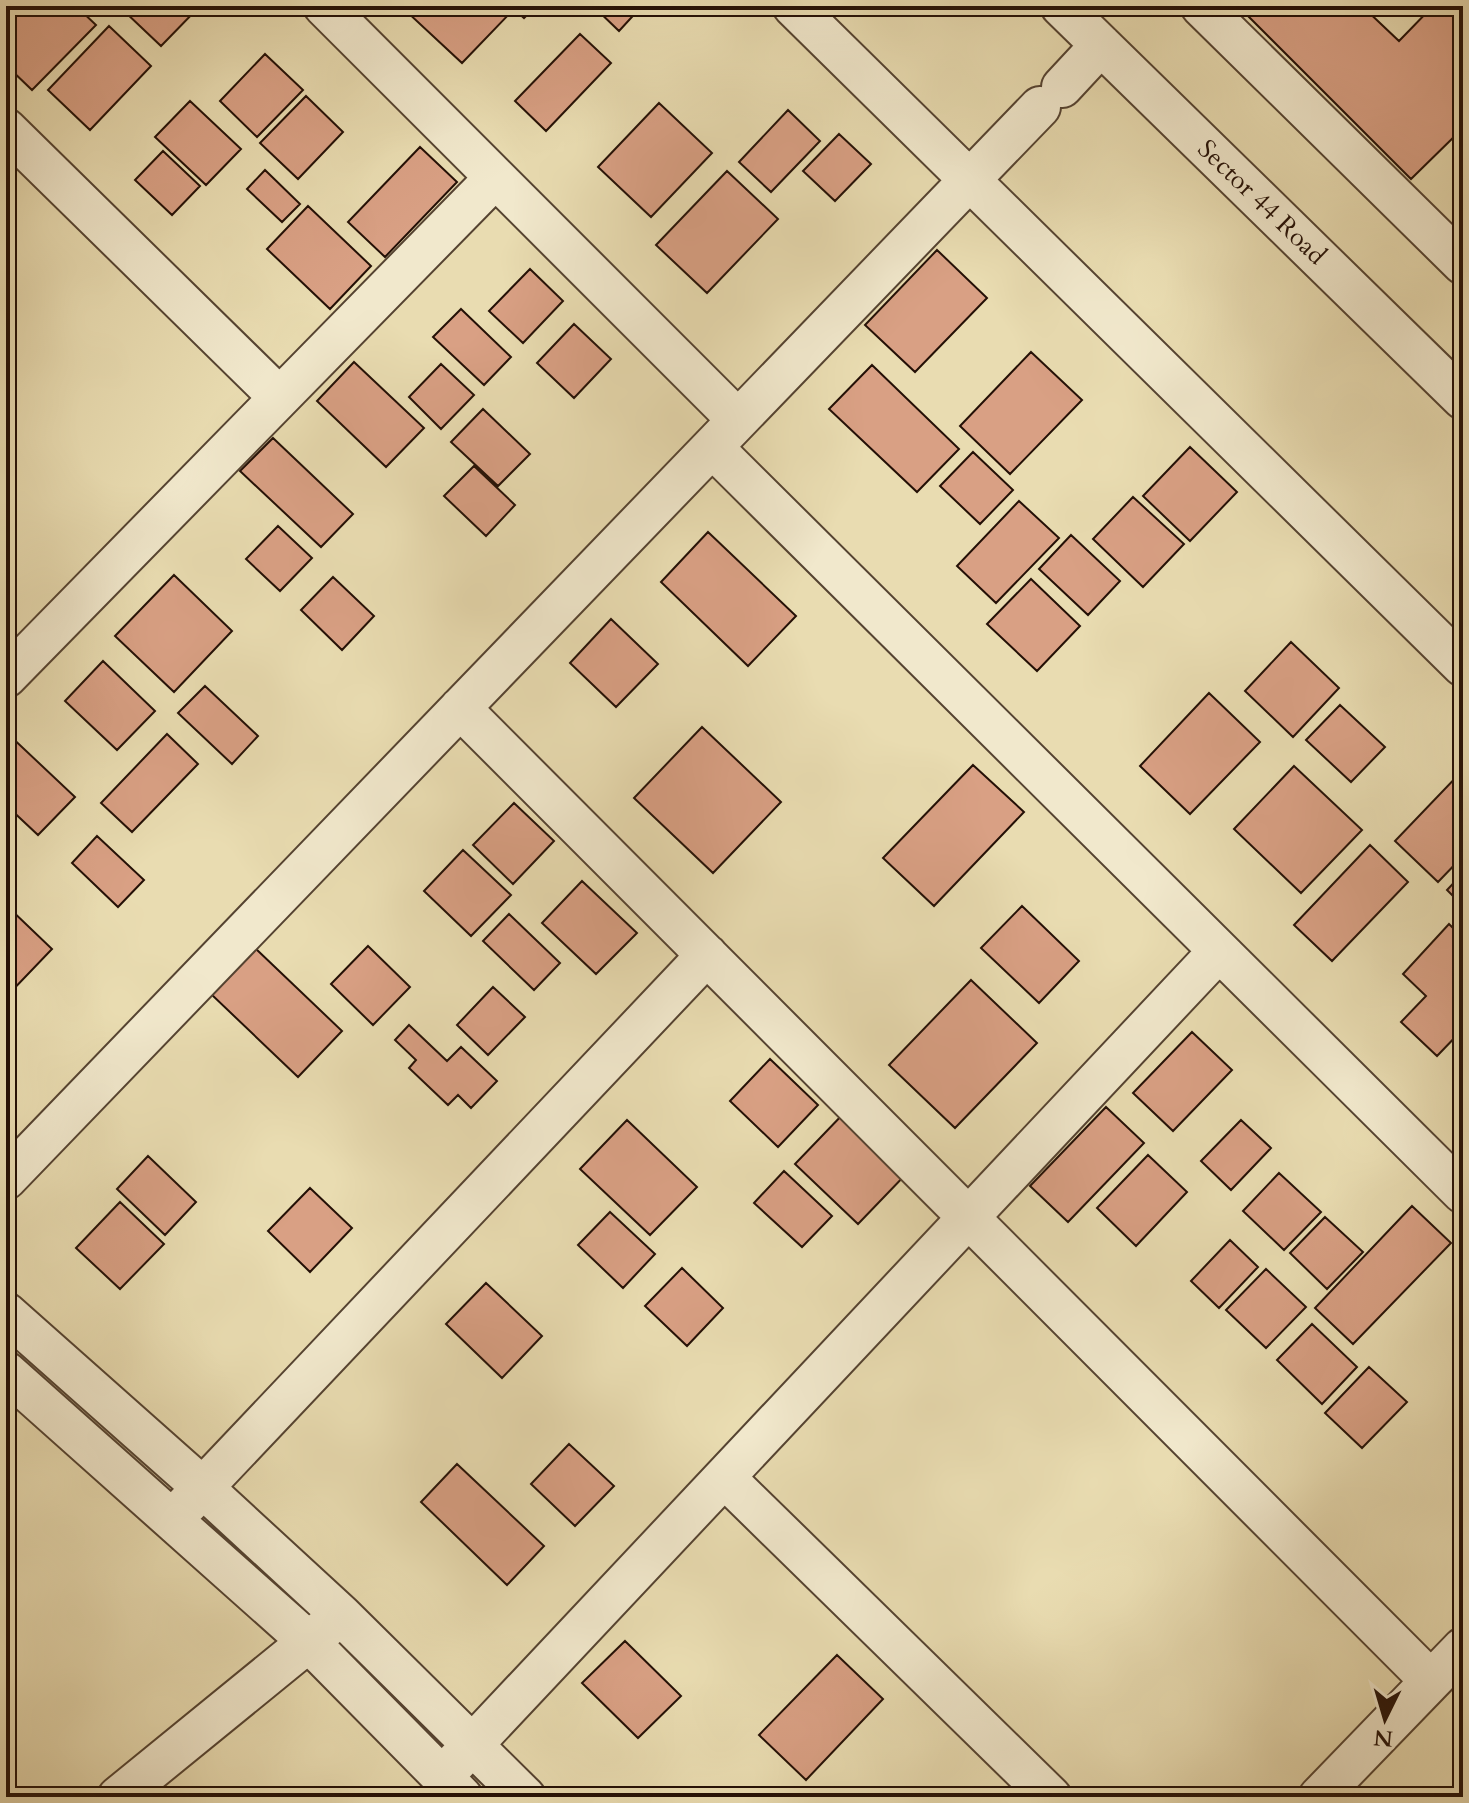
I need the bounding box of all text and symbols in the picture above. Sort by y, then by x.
street label: Sector 44 Road [1190,132,1334,272]
north arrow [1345,1679,1425,1759]
text: N [1373,1722,1394,1754]

